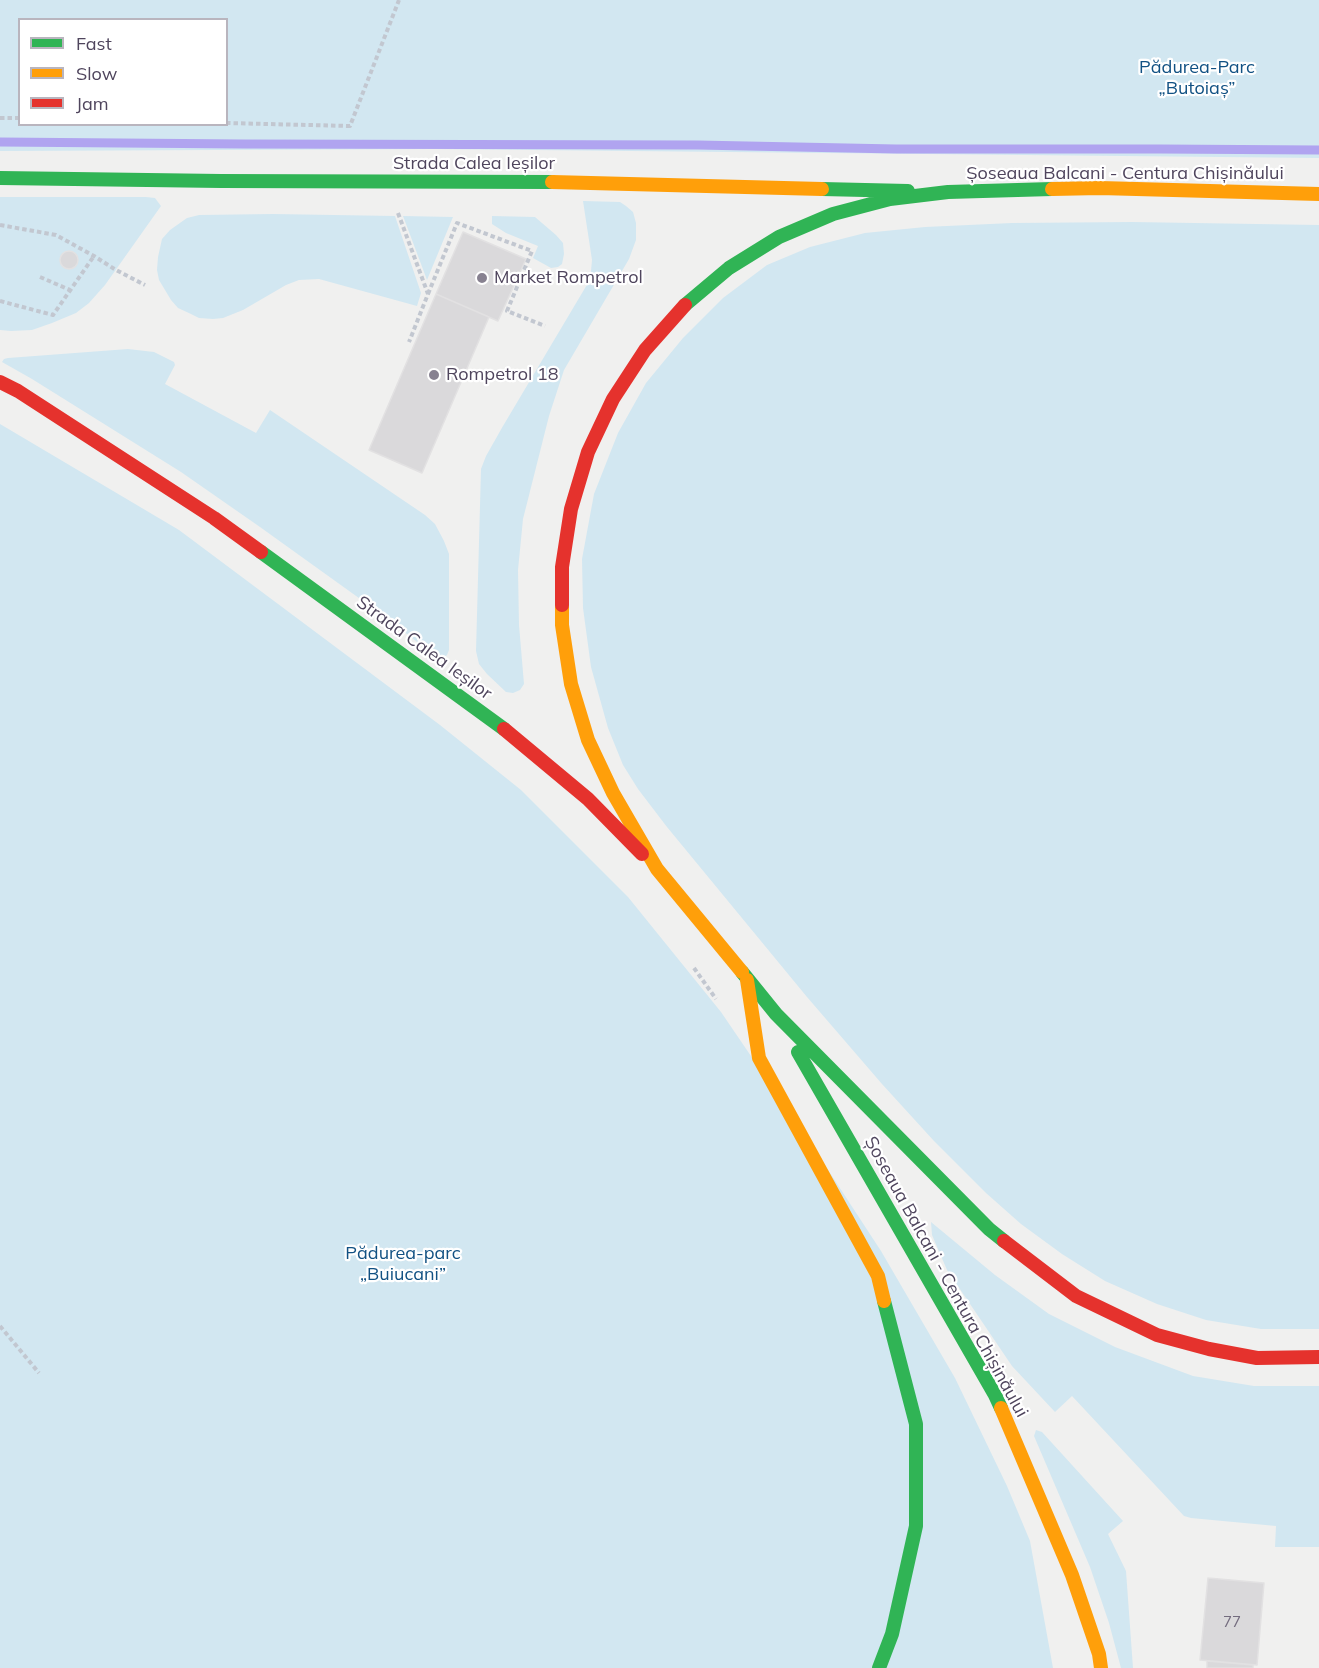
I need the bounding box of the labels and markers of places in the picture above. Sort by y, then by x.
place label: Market Rompetrol [494,267,643,289]
marker: Market Rompetrol [475,271,489,285]
place label: Rompetrol 18 [446,364,558,386]
marker: Rompetrol 18 [427,368,441,382]

